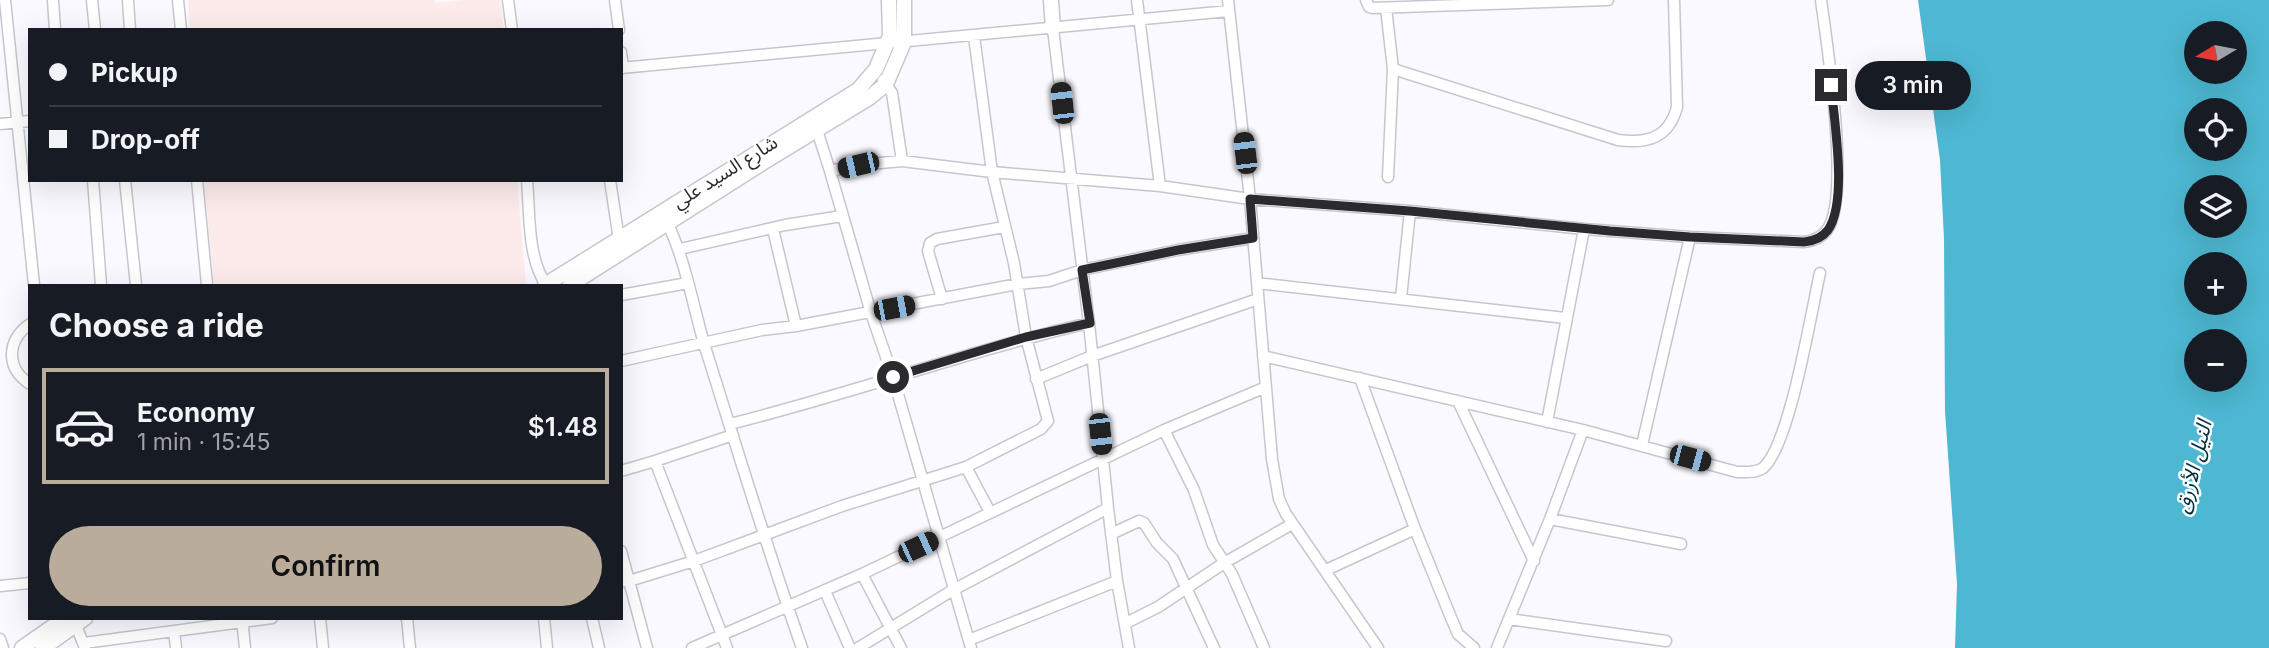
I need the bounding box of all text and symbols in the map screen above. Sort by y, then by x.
north arrow [2184,21,2247,84]
map controls [2184,21,2247,392]
text: Pickup [91,57,178,88]
callout: 3 min [1856,60,1971,110]
route end [1815,69,1847,101]
text: 3 min [1882,71,1944,99]
car [1050,81,1075,125]
button: locate [2184,98,2247,161]
text: Drop-off [91,124,200,155]
street label: شارع السيد علي [668,131,784,216]
car [1233,131,1258,175]
car [836,150,881,180]
button: layers [2184,175,2247,238]
button: + [2184,252,2247,315]
car [872,294,917,322]
text: Choose a ride [49,306,264,345]
button: − [2184,329,2247,392]
route start [877,361,909,393]
icon: car [53,395,116,458]
text: Economy [137,397,255,428]
text: $1.48 [528,411,598,442]
car [1088,412,1113,456]
water label: النيل الأزرق [2169,416,2217,516]
text: 1 min · 15:45 [137,428,271,456]
car [1667,442,1714,474]
button: Confirm [49,526,602,606]
car [895,529,942,565]

